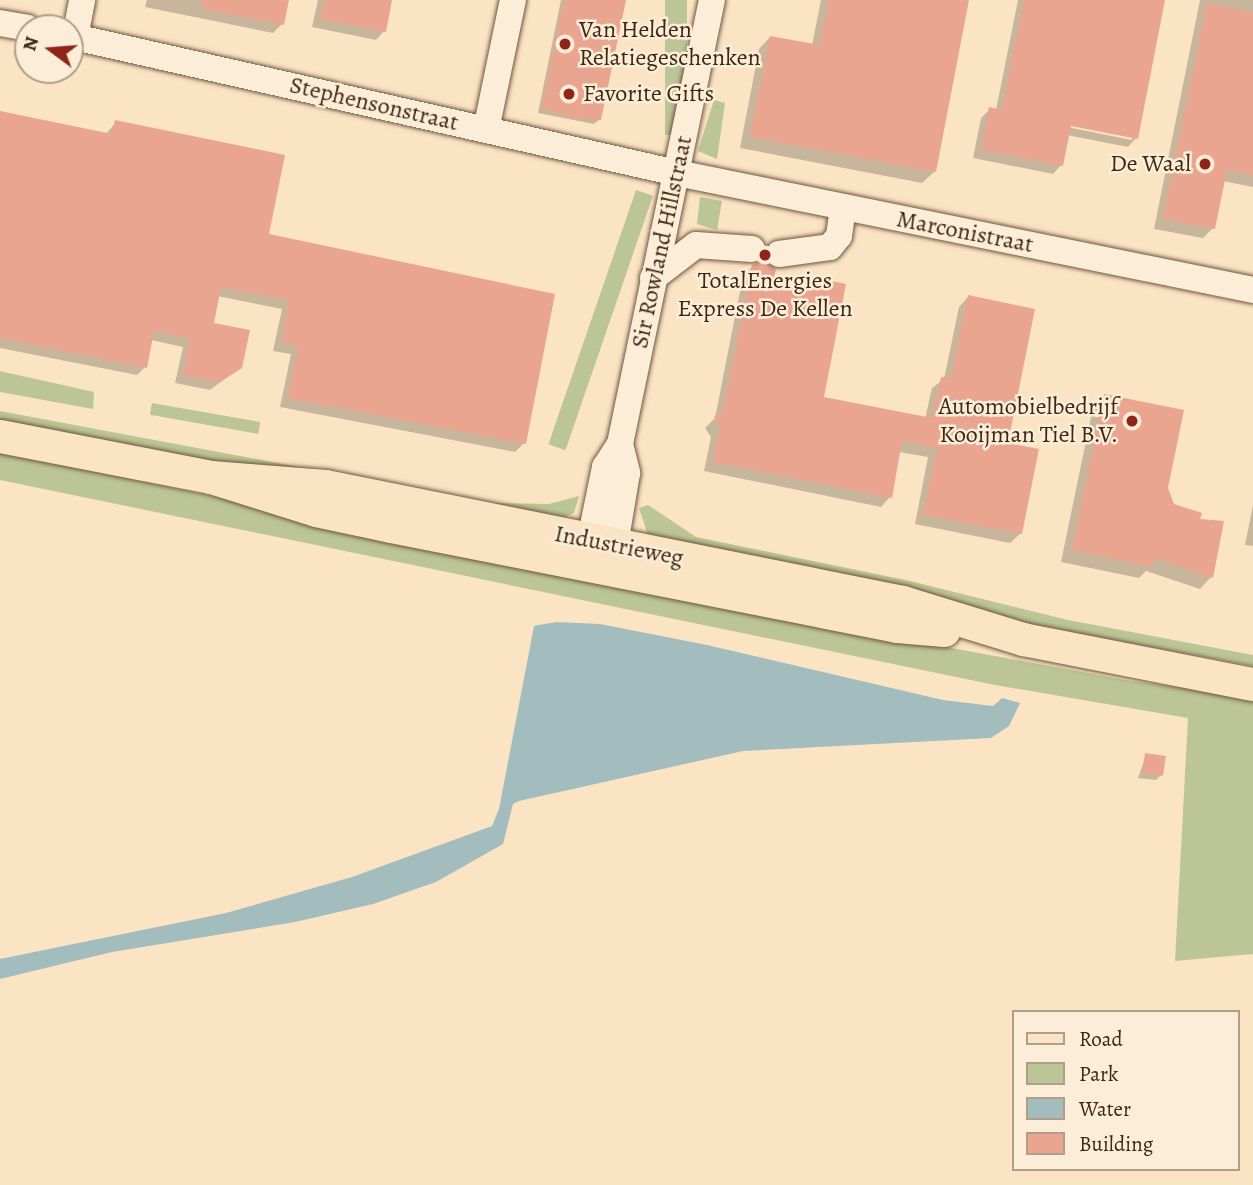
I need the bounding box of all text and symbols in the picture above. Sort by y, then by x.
north arrow [14,14,84,84]
place label: Van Helden Relatiegeschenken [579,16,761,72]
text: N [16,34,45,54]
marker: Van Helden Relatiegeschenken [557,36,573,52]
street label: Stephensonstraat [287,71,461,137]
place label: Favorite Gifts [583,80,714,108]
marker: Favorite Gifts [561,86,577,102]
street label: Sir Rowland Hillstraat [625,133,699,351]
place label: De Waal [1110,150,1191,178]
marker: De Waal [1197,156,1213,172]
street label: Marconistraat [894,205,1036,259]
marker: TotalEnergies Express De Kellen [757,247,773,263]
place label: TotalEnergies Express De Kellen [677,267,853,323]
place label: Automobielbedrijf Kooijman Tiel B.V. [938,393,1118,449]
marker: Automobielbedrijf Kooijman Tiel B.V. [1124,413,1140,429]
street label: Industrieweg [552,519,686,573]
legend [1012,1010,1239,1171]
text: Road [1079,1025,1123,1053]
text: Park [1079,1060,1118,1088]
text: Water [1079,1095,1131,1123]
text: Building [1079,1130,1153,1158]

